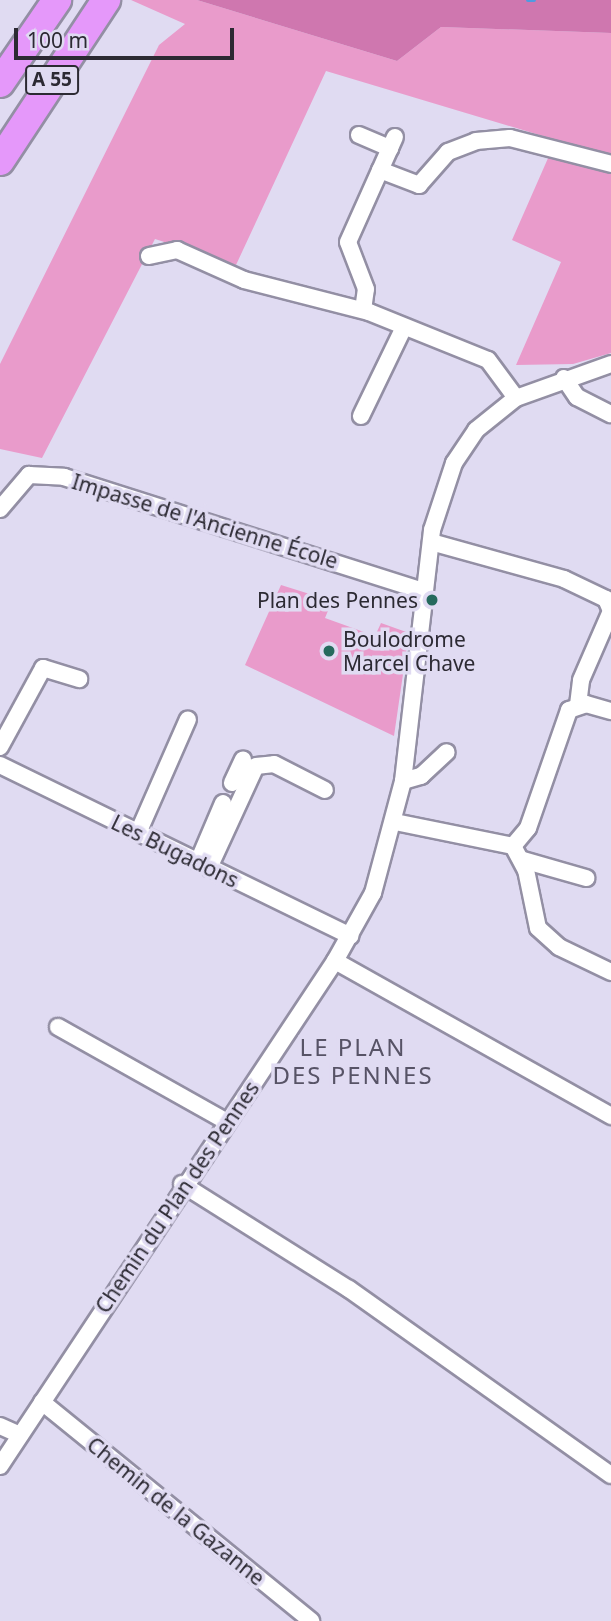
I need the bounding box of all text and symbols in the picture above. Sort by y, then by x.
scale bar [18,14,238,58]
text: 100 m [27,26,88,54]
road number: A 55 [24,64,80,96]
street label: Impasse de l'Ancienne École [69,469,341,573]
place label: Plan des Pennes [257,587,418,613]
marker: Plan des Pennes [424,592,440,608]
place label: Boulodrome Marcel Chave [343,626,475,676]
marker: Boulodrome Marcel Chave [321,643,337,659]
street label: Les Bugadons [107,809,243,893]
district label: LE PLAN DES PENNES [274,1033,432,1089]
street label: Chemin du Plan des Pennes [90,1076,264,1318]
street label: Chemin de la Gazanne [82,1432,270,1590]

